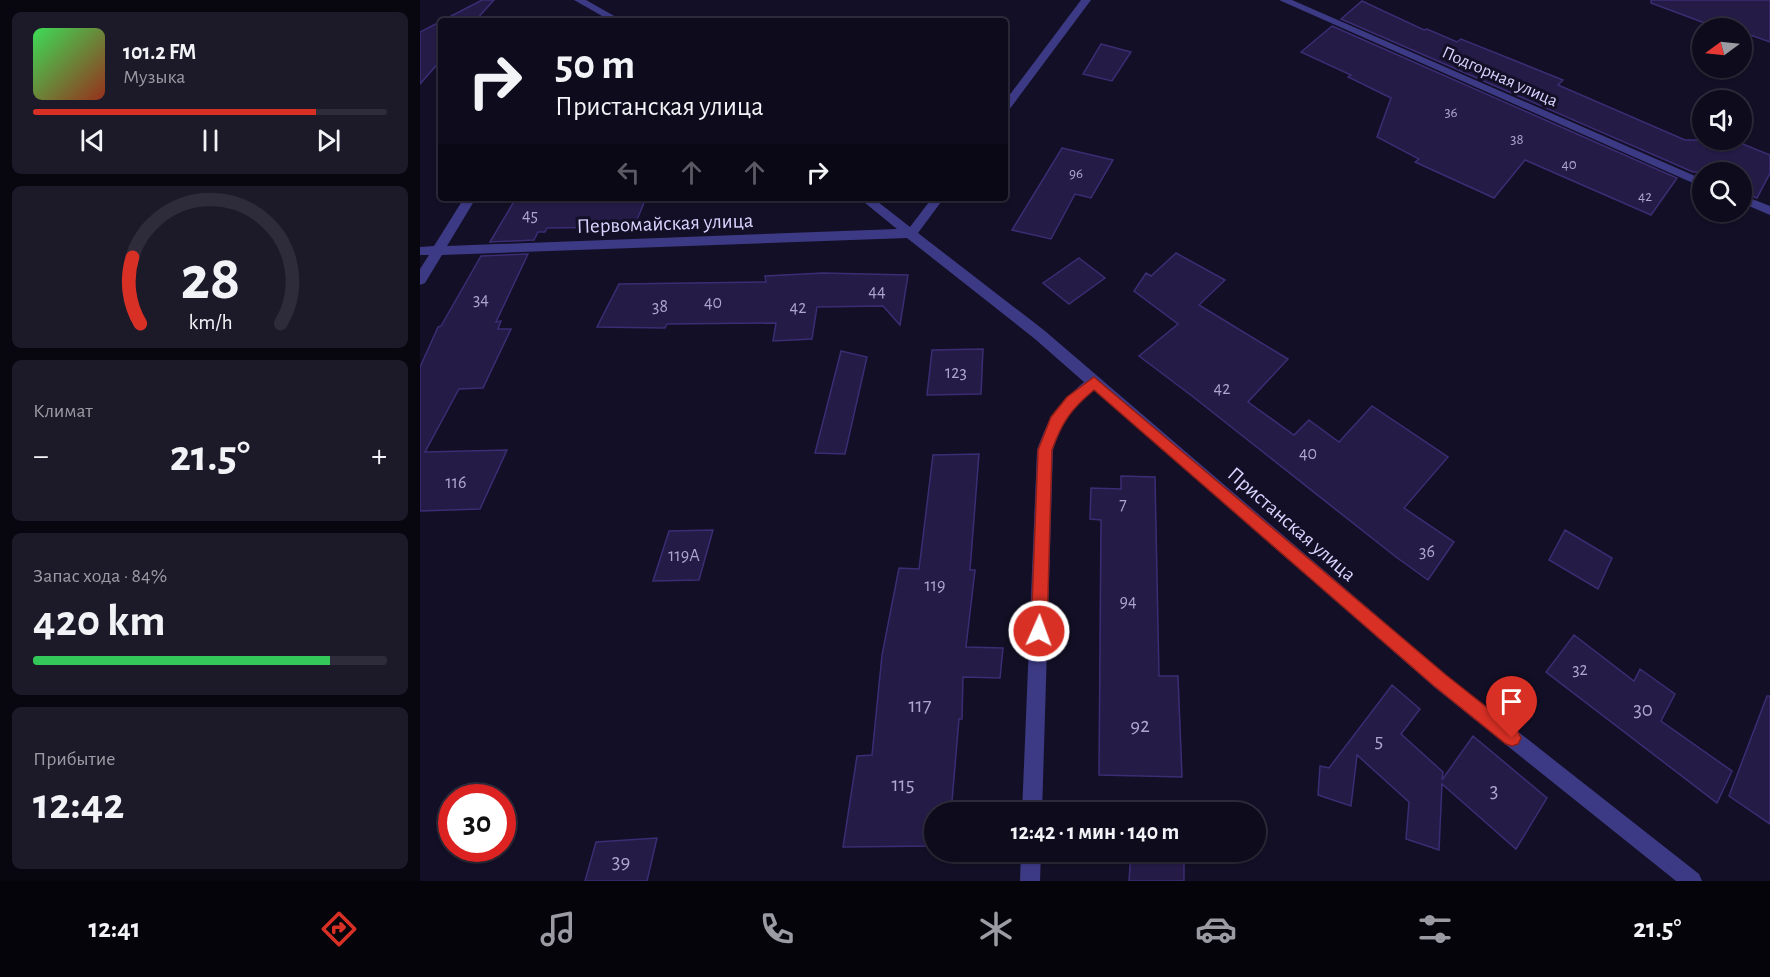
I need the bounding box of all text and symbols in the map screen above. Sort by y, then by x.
north arrow [1692,18,1752,78]
map controls [1692,18,1752,222]
text: 101.2 FM [123,41,196,63]
icon: right [456,42,534,120]
street label: Подгорная улица [1439,43,1560,110]
text: 50 m [555,44,635,86]
text: Музыка [123,67,185,87]
button: sound [1692,90,1752,150]
text: Пристанская улица [555,93,764,120]
house number: 36 [1444,105,1458,120]
icon: previous [76,124,109,157]
icon: pause [194,124,227,157]
icon: next [312,124,345,157]
house number: 38 [1510,132,1524,147]
icon: left [612,156,645,189]
icon: ahead [675,156,708,189]
icon: ahead [738,156,771,189]
icon: right [801,156,834,189]
house number: 40 [1561,157,1577,172]
button: search [1692,162,1752,222]
house number: 96 [1069,166,1083,181]
house number: 42 [1638,189,1652,204]
house number: 45 [522,207,538,225]
street label: Первомайская улица [576,210,754,237]
text: 28 [180,248,240,310]
house number: 44 [868,283,886,301]
house number: 34 [473,291,489,309]
house number: 40 [704,294,722,312]
house number: 38 [652,298,668,316]
house number: 42 [790,299,806,317]
text: km/h [188,312,232,333]
house number: 123 [945,364,967,382]
house number: 42 [1214,380,1230,398]
text: Климат [33,401,93,421]
text: 21.5° [170,434,250,479]
text: − [33,440,49,473]
text: + [371,440,387,473]
house number: 40 [1299,445,1317,463]
street label: Пристанская улица [1224,463,1360,586]
house number: 116 [446,474,466,492]
house number: 7 [1119,496,1127,514]
house number: 36 [1419,543,1435,561]
house number: 119А [668,547,700,565]
text: Запас хода · 84% [33,566,167,586]
house number: 119 [925,577,945,595]
house number: 94 [1119,593,1137,611]
text: 420 km [33,599,166,644]
position arrow [1007,599,1071,663]
house number: 32 [1572,661,1588,679]
pin [1486,676,1537,738]
icon: arrive [1495,685,1528,718]
house number: 117 [908,695,932,716]
house number: 30 [1633,699,1653,720]
house number: 92 [1130,715,1150,736]
house number: 5 [1375,730,1383,751]
text: Прибытие [33,749,115,769]
house number: 115 [891,774,915,795]
house number: 3 [1490,780,1498,801]
text: 12:42 [33,782,125,827]
speed limit sign: 30 [438,784,516,862]
text: 12:42 · 1 мин · 140 m [1011,821,1179,843]
house number: 39 [612,851,630,872]
icon: directions [318,908,360,950]
icon: music [537,908,579,950]
icon: phone [756,908,798,950]
icon: climate [975,908,1017,950]
icon: car [1195,908,1237,950]
icon: filters [1414,908,1456,950]
text: 12:41 [89,915,141,942]
text: 21.5° [1633,915,1681,942]

